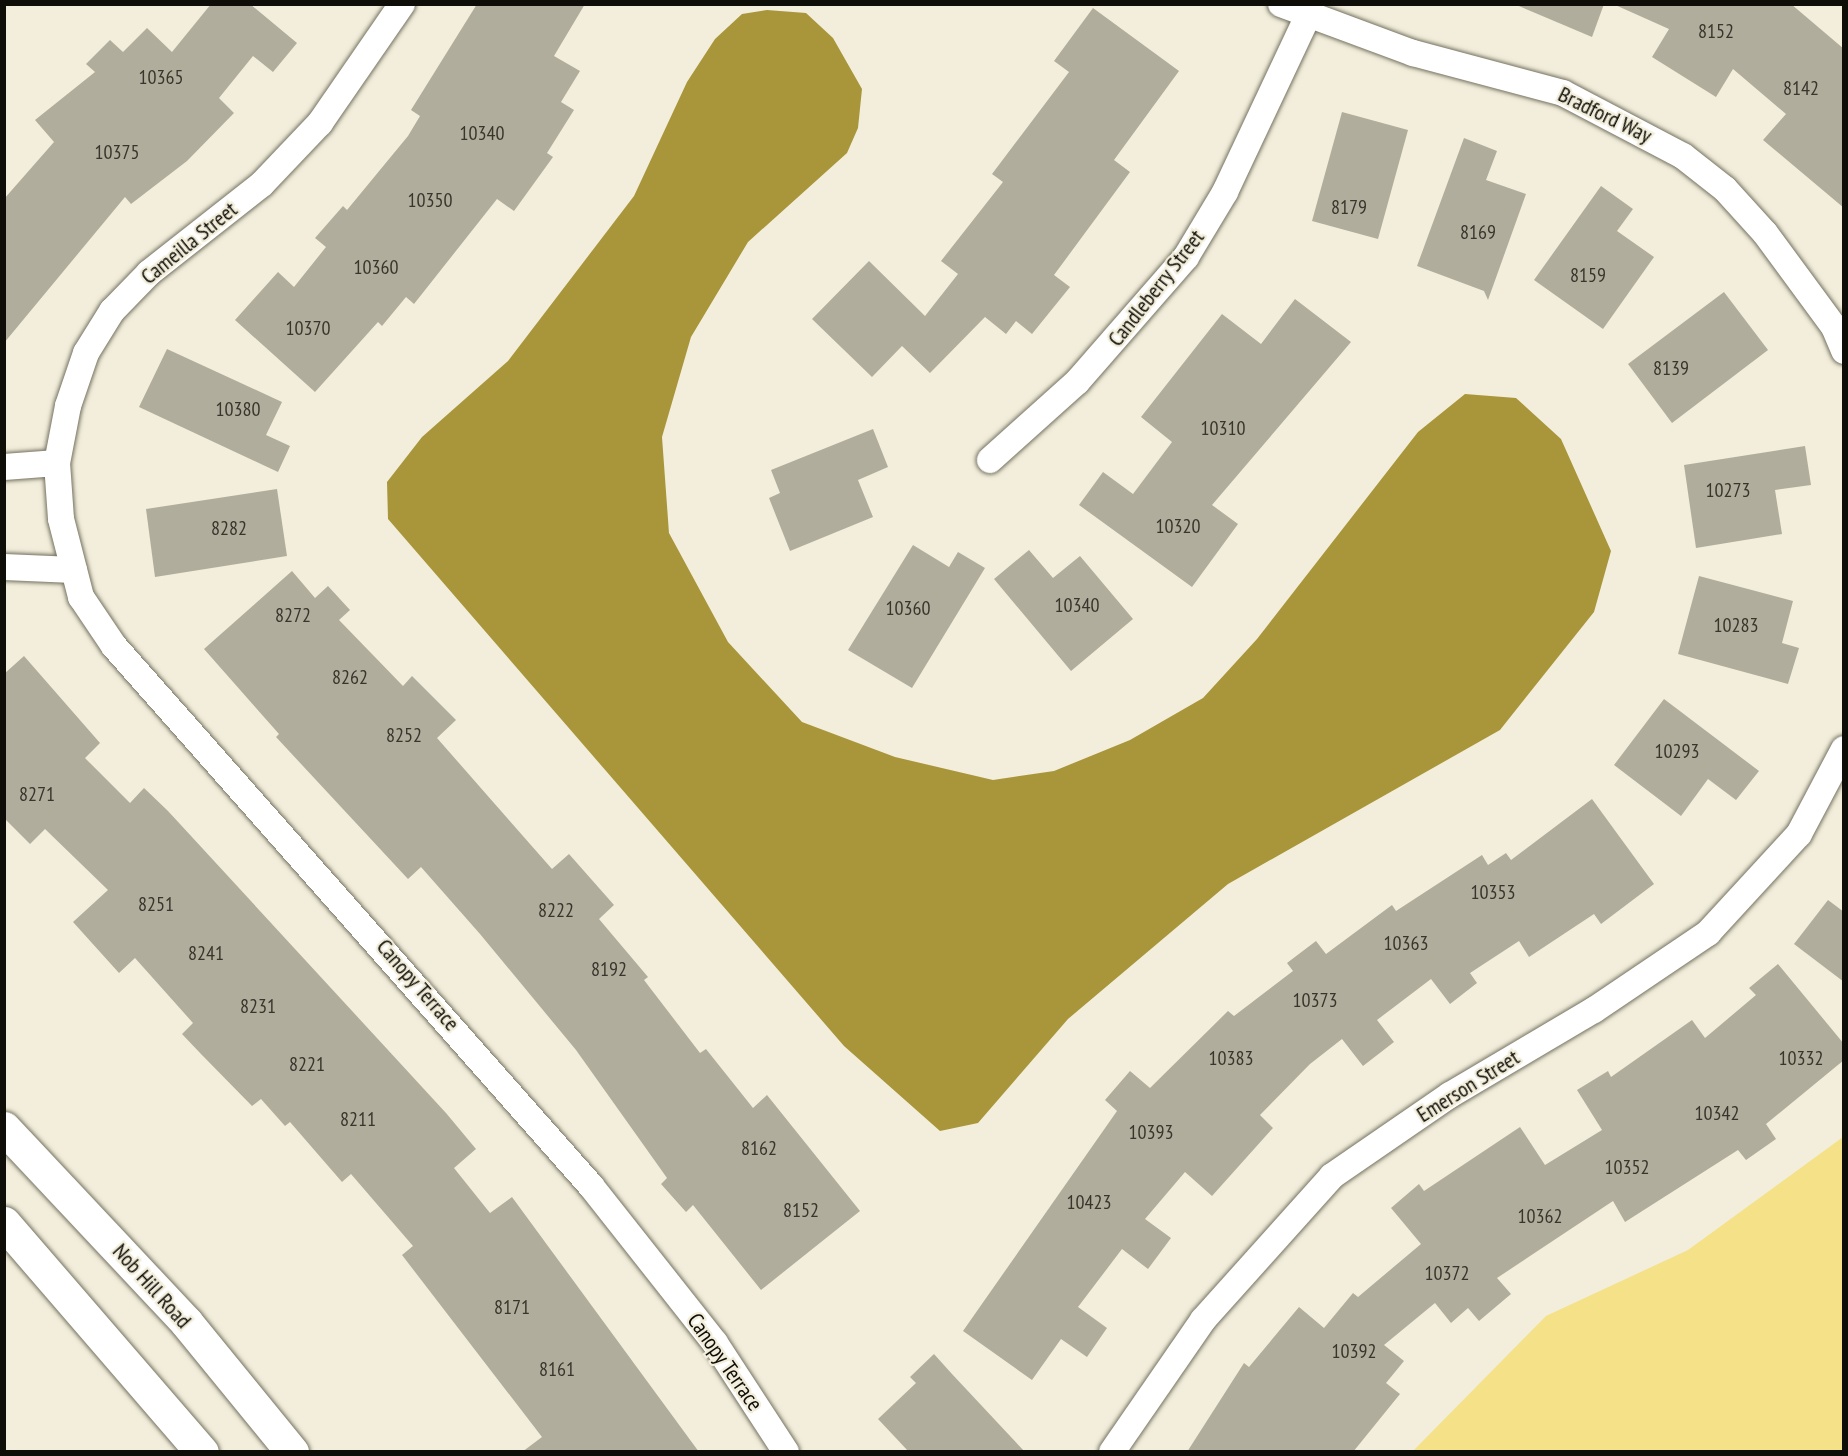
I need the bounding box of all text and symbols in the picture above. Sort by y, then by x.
house number: 8152 [1698,19,1734,43]
house number: 10365 [139,65,183,89]
house number: 8142 [1783,76,1819,100]
street label: Bradford Way [1554,81,1656,149]
house number: 10340 [460,121,504,145]
house number: 10375 [95,140,139,164]
house number: 10350 [408,188,452,212]
house number: 8179 [1331,195,1367,219]
street label: Cameilla Street [136,196,242,290]
house number: 8169 [1460,220,1496,244]
street label: Candleberry Street [1102,224,1210,352]
house number: 10360 [354,255,398,279]
house number: 8159 [1570,263,1606,287]
house number: 10370 [286,316,330,340]
house number: 8139 [1653,356,1689,380]
house number: 10380 [216,397,260,421]
house number: 10310 [1201,416,1245,440]
house number: 10273 [1706,478,1750,502]
house number: 10320 [1156,514,1200,538]
house number: 8282 [211,516,247,540]
house number: 10340 [1055,593,1099,617]
house number: 10360 [886,596,930,620]
house number: 8272 [275,603,311,627]
house number: 10283 [1714,613,1758,637]
house number: 8262 [332,665,368,689]
house number: 8252 [386,723,422,747]
house number: 10293 [1655,739,1699,763]
house number: 8271 [19,782,55,806]
house number: 10353 [1471,880,1515,904]
house number: 8251 [138,892,174,916]
house number: 8222 [538,898,574,922]
house number: 10363 [1384,931,1428,955]
street label: Canopy Terrace [371,933,465,1037]
house number: 8241 [188,941,224,965]
house number: 8192 [591,957,627,981]
house number: 10373 [1293,988,1337,1012]
house number: 8231 [240,994,276,1018]
street label: Emerson Street [1412,1044,1524,1128]
house number: 10383 [1209,1046,1253,1070]
house number: 10332 [1779,1046,1823,1070]
house number: 8221 [289,1052,325,1076]
house number: 10342 [1695,1101,1739,1125]
house number: 8211 [340,1107,376,1131]
house number: 10393 [1129,1120,1173,1144]
house number: 8162 [741,1136,777,1160]
house number: 10352 [1605,1155,1649,1179]
house number: 10423 [1067,1190,1111,1214]
house number: 8152 [783,1198,819,1222]
house number: 10362 [1518,1204,1562,1228]
street label: Nob Hill Road [107,1238,197,1334]
house number: 10372 [1425,1261,1469,1285]
house number: 8171 [494,1295,530,1319]
street label: Canopy Terrace [681,1308,769,1416]
house number: 10392 [1332,1339,1376,1363]
house number: 8161 [539,1357,575,1381]

